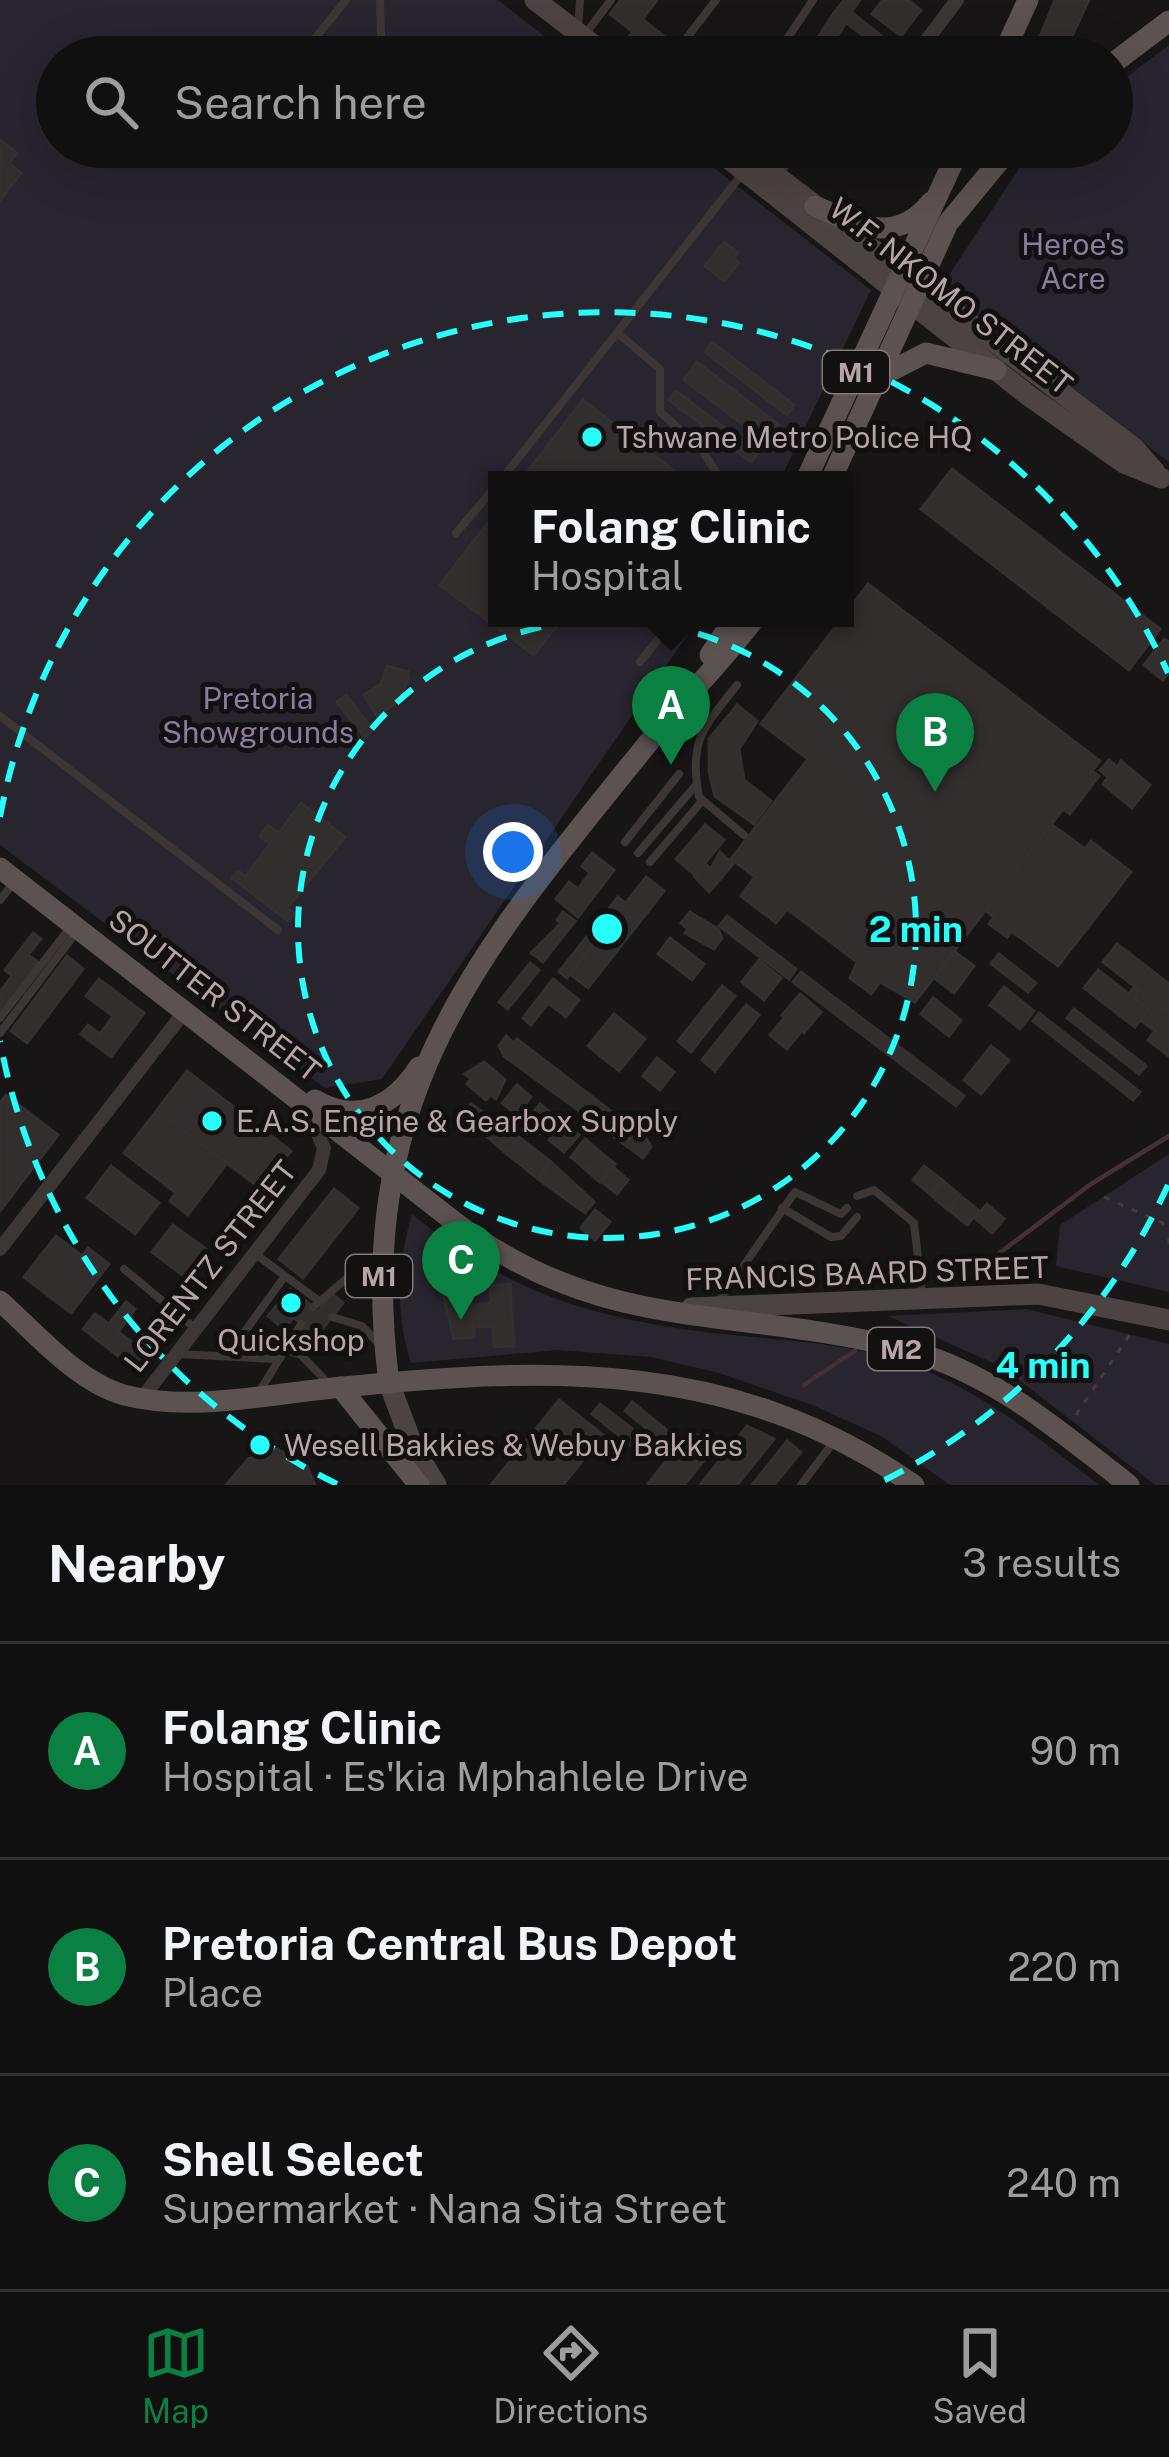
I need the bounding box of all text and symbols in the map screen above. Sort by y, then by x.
search box [36,36,1133,168]
icon: search [78,69,144,135]
text: Search here [174,76,427,129]
street label: W.F. NKOMO STREET [822,190,1080,402]
park label: Heroe's Acre [1021,226,1125,296]
road number: M1 [823,351,889,393]
place label: Tshwane Metro Police HQ [616,419,973,455]
marker: Tshwane Metro Police HQ [579,424,605,450]
popup [488,471,854,627]
text: Folang Clinic [531,500,811,553]
text: Hospital [531,553,684,599]
pin: A [632,666,710,765]
park label: Pretoria Showgrounds [162,680,354,750]
pin: B [896,693,974,792]
your location [483,822,543,882]
street label: SOUTTER STREET [102,901,328,1089]
centre of rings [586,908,628,950]
text: 2 min [869,908,963,950]
place label: E.A.S. Engine & Gearbox Supply [236,1103,678,1139]
marker: E.A.S. Engine & Gearbox Supply [199,1108,225,1134]
street label: LORENTZ STREET [116,1153,304,1379]
pin: C [422,1221,500,1320]
street label: FRANCIS BAARD STREET [685,1249,1049,1297]
road number: M1 [346,1255,412,1297]
marker: Quickshop [278,1290,304,1316]
place label: Quickshop [217,1322,365,1358]
road number: M2 [868,1328,934,1370]
text: 4 min [995,1344,1091,1386]
place label: Wesell Bakkies & Webuy Bakkies [284,1427,743,1463]
marker: Wesell Bakkies & Webuy Bakkies [247,1432,273,1458]
text: Nearby [48,1534,225,1593]
text: 3 results [962,1540,1121,1586]
text: Folang Clinic [162,1701,442,1754]
text: A [73,1728,101,1774]
text: 90 m [1030,1728,1121,1774]
text: Hospital · Es'kia Mphahlele Drive [162,1754,749,1800]
text: Pretoria Central Bus Depot [162,1917,737,1970]
text: B [74,1944,100,1990]
text: 220 m [1007,1944,1121,1990]
text: Place [162,1970,263,2016]
text: Shell Select [162,2133,424,2186]
text: C [73,2160,101,2206]
text: 240 m [1006,2160,1121,2206]
text: Supermarket · Nana Sita Street [162,2186,727,2232]
tab: Map [142,2320,209,2430]
tab: Directions [493,2320,648,2430]
tab: Saved [933,2320,1027,2430]

